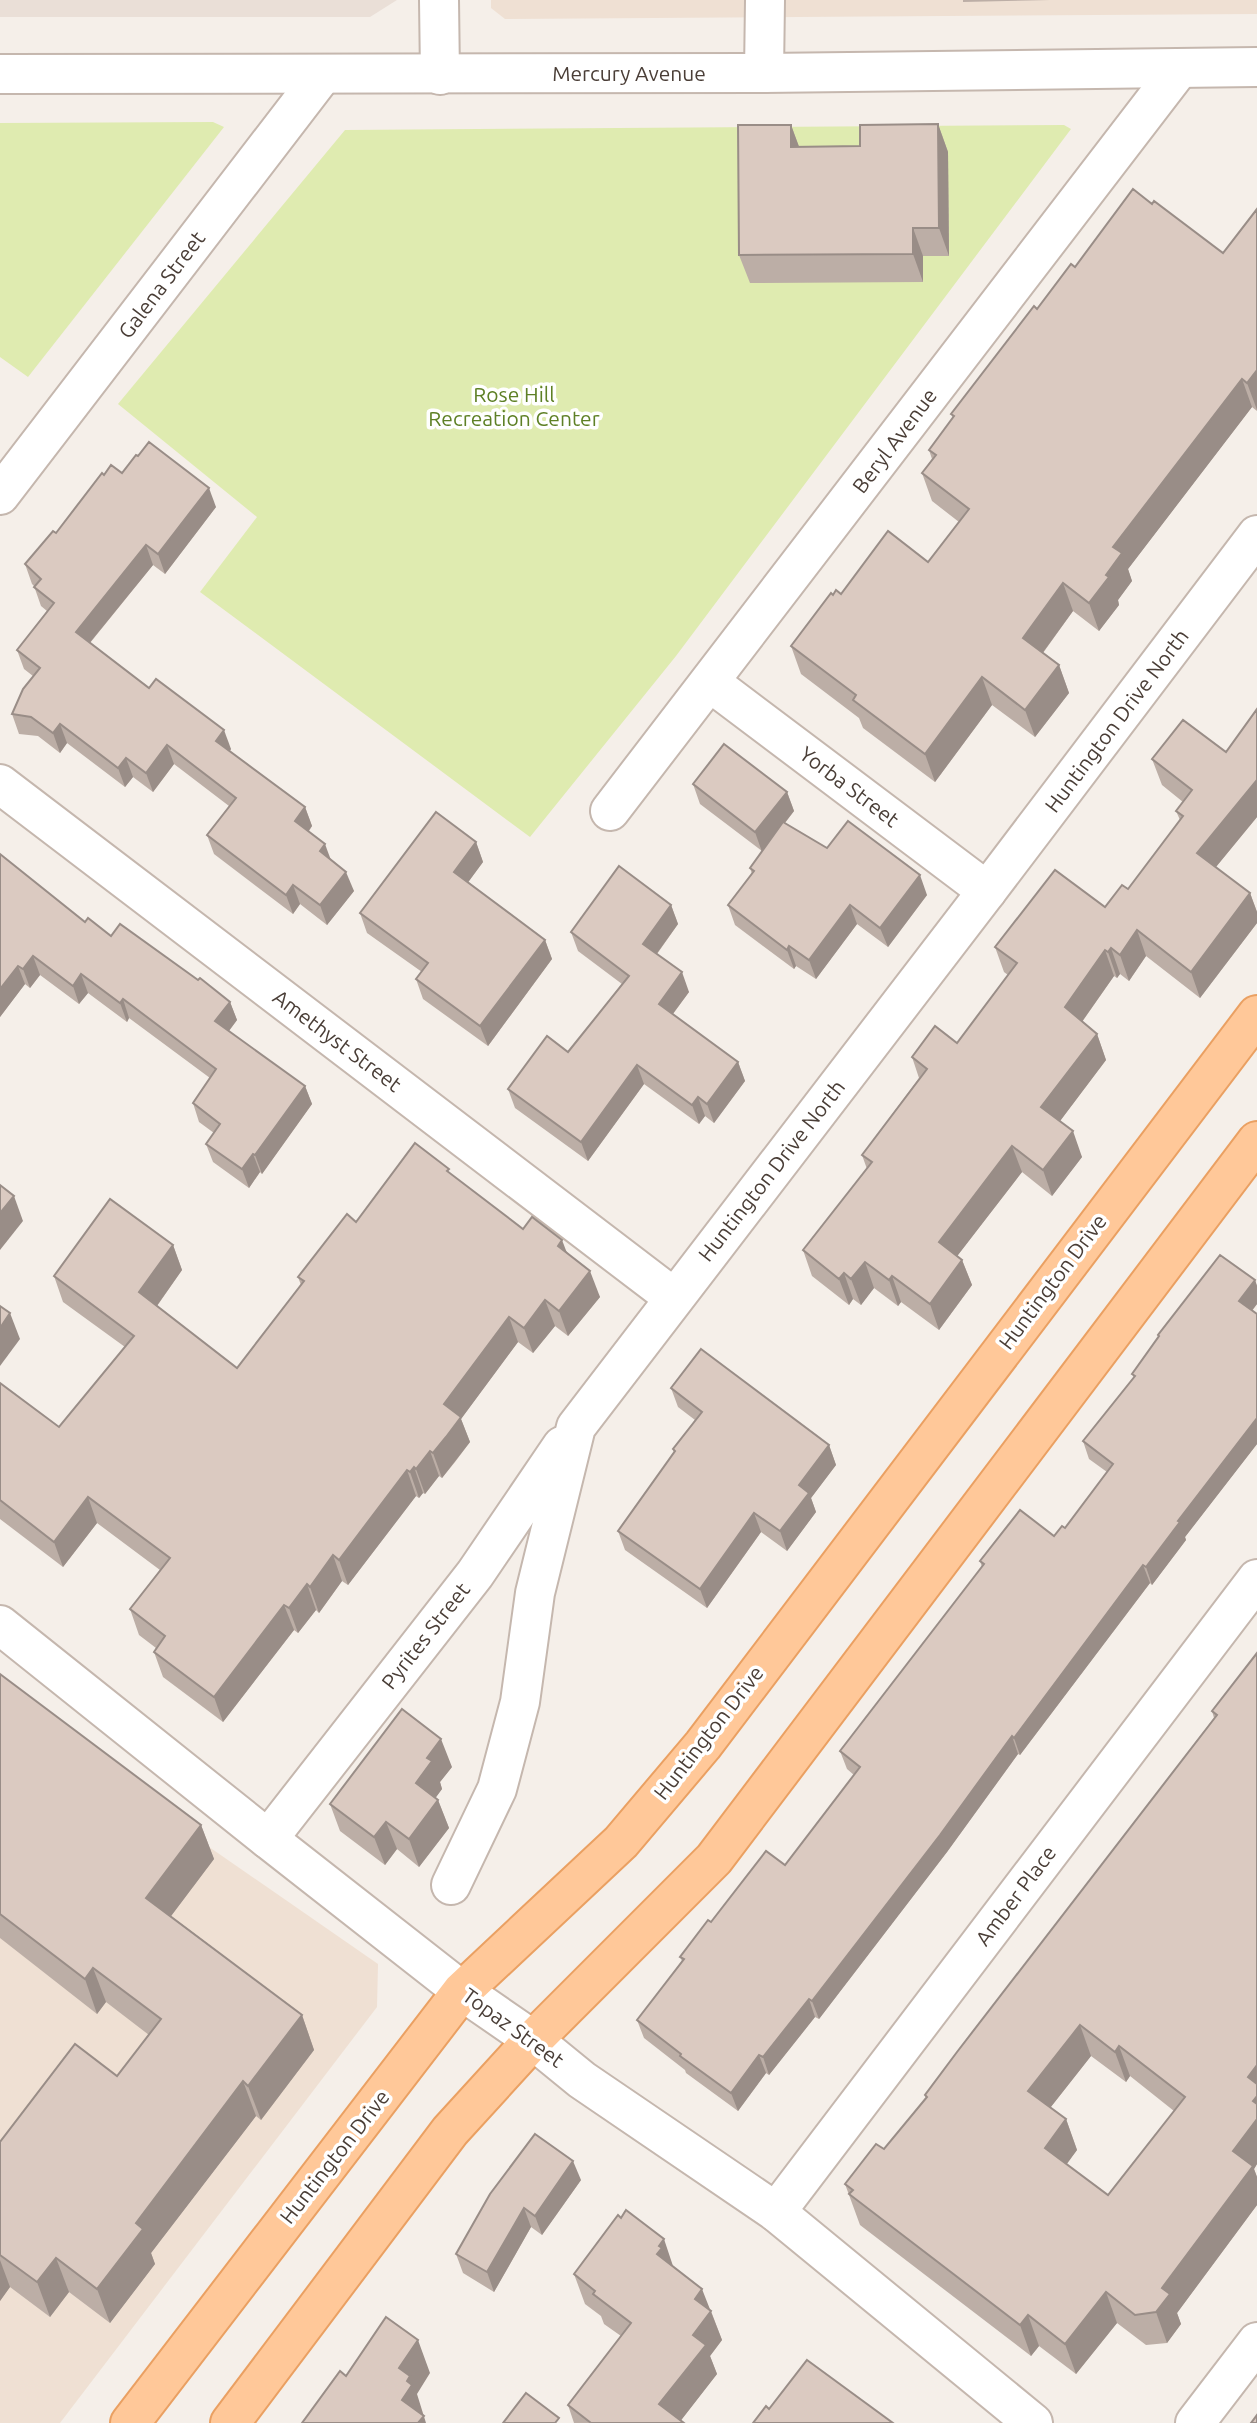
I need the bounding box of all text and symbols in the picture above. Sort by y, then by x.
street label: Mercury Avenue [552,61,706,85]
street label: Galena Street [113,226,209,343]
park label: Rose Hill Recreation Center [428,382,600,430]
street label: Beryl Avenue [847,383,941,497]
street label: Huntington Drive North [1039,624,1193,817]
street label: Yorba Street [795,741,904,831]
street label: Amethyst Street [269,984,406,1096]
street label: Huntington Drive North [693,1075,849,1266]
street label: Huntington Drive [994,1209,1111,1354]
street label: Pyrites Street [376,1577,474,1693]
street label: Huntington Drive [649,1661,768,1804]
street label: Amber Place [970,1841,1060,1950]
street label: Topaz Street [458,1982,569,2072]
street label: Huntington Drive [275,2085,394,2228]

